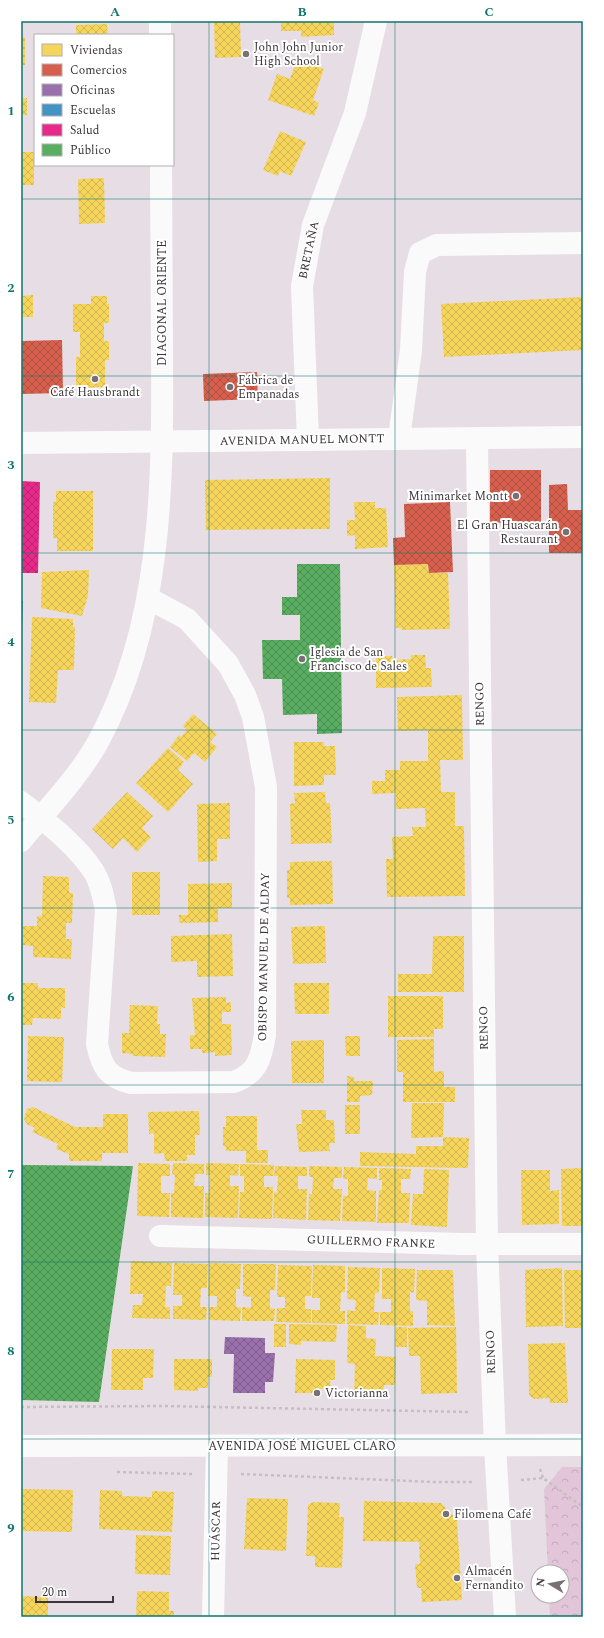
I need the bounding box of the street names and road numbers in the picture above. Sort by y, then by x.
street label: BRETAÑA [294,219,324,281]
street label: DIAGONAL ORIENTE [153,240,172,366]
street label: AVENIDA MANUEL MONTT [219,429,385,451]
street label: RENGO [470,682,490,726]
street label: OBISPO MANUEL DE ALDAY [253,872,275,1042]
street label: RENGO [474,1006,494,1050]
street label: GUILLERMO FRANKE [306,1230,436,1254]
street label: RENGO [481,1330,501,1374]
street label: AVENIDA JOSÉ MIGUEL CLARO [208,1437,396,1456]
street label: HUÁSCAR [206,1501,226,1561]

